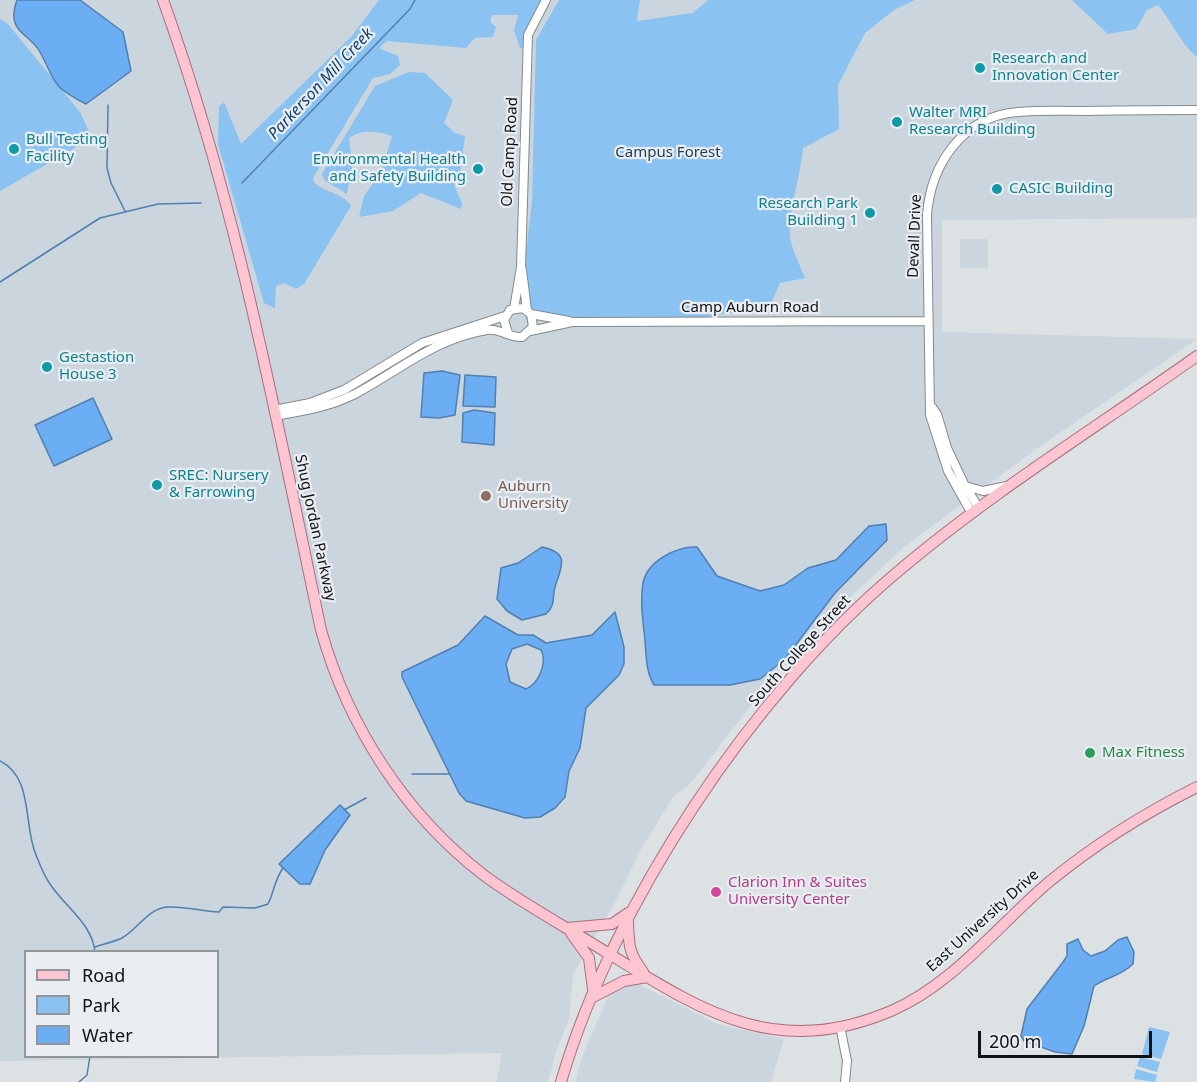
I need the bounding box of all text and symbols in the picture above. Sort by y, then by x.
water label: Parkerson Mill Creek [264,24,378,144]
place label: Research and Innovation Center [992,50,1119,85]
marker: Research and Innovation Center [973,61,987,75]
street label: Old Camp Road [498,97,522,207]
place label: Walter MRI Research Building [909,104,1035,139]
marker: Walter MRI Research Building [890,115,904,129]
place label: Bull Testing Facility [26,131,107,166]
marker: Bull Testing Facility [7,142,21,156]
park label: Campus Forest [615,144,721,162]
place label: Environmental Health and Safety Building [313,151,466,186]
marker: Environmental Health and Safety Building [471,162,485,176]
place label: CASIC Building [1009,180,1113,198]
marker: CASIC Building [990,182,1004,196]
street label: Devall Drive [905,194,925,278]
place label: Research Park Building 1 [758,195,858,230]
marker: Research Park Building 1 [863,206,877,220]
street label: Camp Auburn Road [681,299,819,317]
place label: Gestastion House 3 [59,349,134,384]
marker: Gestastion House 3 [40,360,54,374]
street label: Shug Jordan Parkway [291,453,339,603]
place label: SREC: Nursery & Farrowing [169,467,269,502]
marker: SREC: Nursery & Farrowing [150,478,164,492]
place label: Auburn University [498,478,568,513]
marker: Auburn University [479,489,493,503]
street label: South College Street [745,592,855,710]
place label: Max Fitness [1102,744,1185,762]
marker: Max Fitness [1083,746,1097,760]
street label: East University Drive [923,866,1043,976]
place label: Clarion Inn & Suites University Center [728,874,867,909]
marker: Clarion Inn & Suites University Center [709,885,723,899]
legend [24,950,219,1058]
text: Road [82,963,125,987]
text: Park [82,993,120,1017]
scale bar [981,1019,1155,1057]
text: Water [82,1023,133,1047]
text: 200 m [989,1029,1041,1053]

